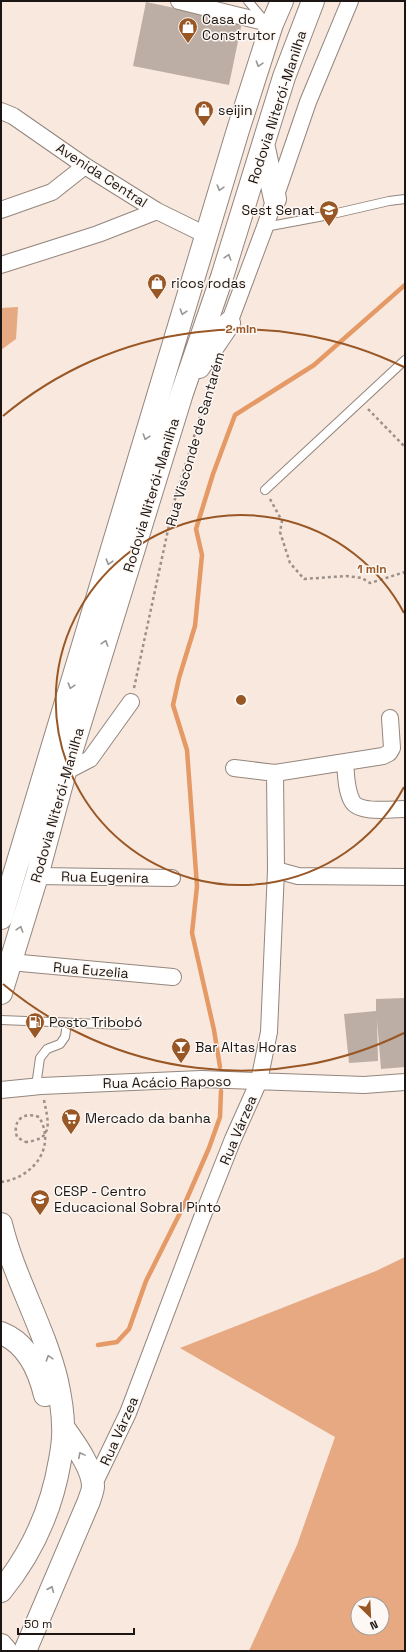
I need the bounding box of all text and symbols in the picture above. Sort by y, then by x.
place label: Casa do Construtor [202,10,276,44]
shop icon: Casa do Construtor [177,16,199,44]
street label: Rodovia Niterói-Manilha [244,28,310,186]
one-way arrow [255,60,264,67]
shop icon: seijin [193,99,215,127]
place label: seijin [218,101,253,119]
street label: Avenida Central [53,139,151,211]
one-way arrow [216,184,225,191]
school or university icon: Sest Senat [318,199,340,227]
place label: Sest Senat [241,201,315,219]
one-way arrow [223,253,232,260]
shop icon: ricos rodas [146,272,168,300]
place label: ricos rodas [171,274,246,292]
one-way arrow [179,309,188,316]
text: 2 min [225,321,257,337]
street label: Rua Visconde de Santarém [161,350,229,528]
street label: Rodovia Niterói-Manilha [119,416,183,574]
one-way arrow [142,433,151,440]
one-way arrow [105,558,114,565]
text: 1 min [357,561,387,577]
one-way arrow [100,640,109,647]
one-way arrow [67,683,76,690]
centre of rings [234,693,248,707]
street label: Rodovia Niterói-Manilha [26,725,88,885]
street label: Rua Eugenira [61,867,149,887]
one-way arrow [15,925,24,932]
street label: Rua Euzelia [52,958,130,982]
fuel station icon: Posto Tribobó [24,1011,46,1039]
place label: Posto Tribobó [49,1013,142,1031]
bar icon: Bar Altas Horas [170,1036,192,1064]
place label: Bar Altas Horas [195,1038,297,1056]
street label: Rua Acácio Raposo [103,1072,231,1092]
street label: Rua Várzea [215,1093,261,1167]
supermarket icon: Mercado da banha [60,1107,82,1135]
place label: Mercado da banha [85,1109,211,1127]
place label: CESP - Centro Educacional Sobral Pinto [54,1182,221,1216]
school or university icon: CESP - Centro Educacional Sobral Pinto [29,1188,51,1216]
one-way arrow [45,1355,54,1362]
street label: Rua Várzea [96,1394,142,1468]
one-way arrow [78,1452,86,1459]
one-way arrow [46,1586,54,1594]
north arrow [350,1596,390,1636]
scale bar [18,1610,134,1636]
text: 50 m [24,1616,52,1632]
text: N [368,1617,380,1633]

